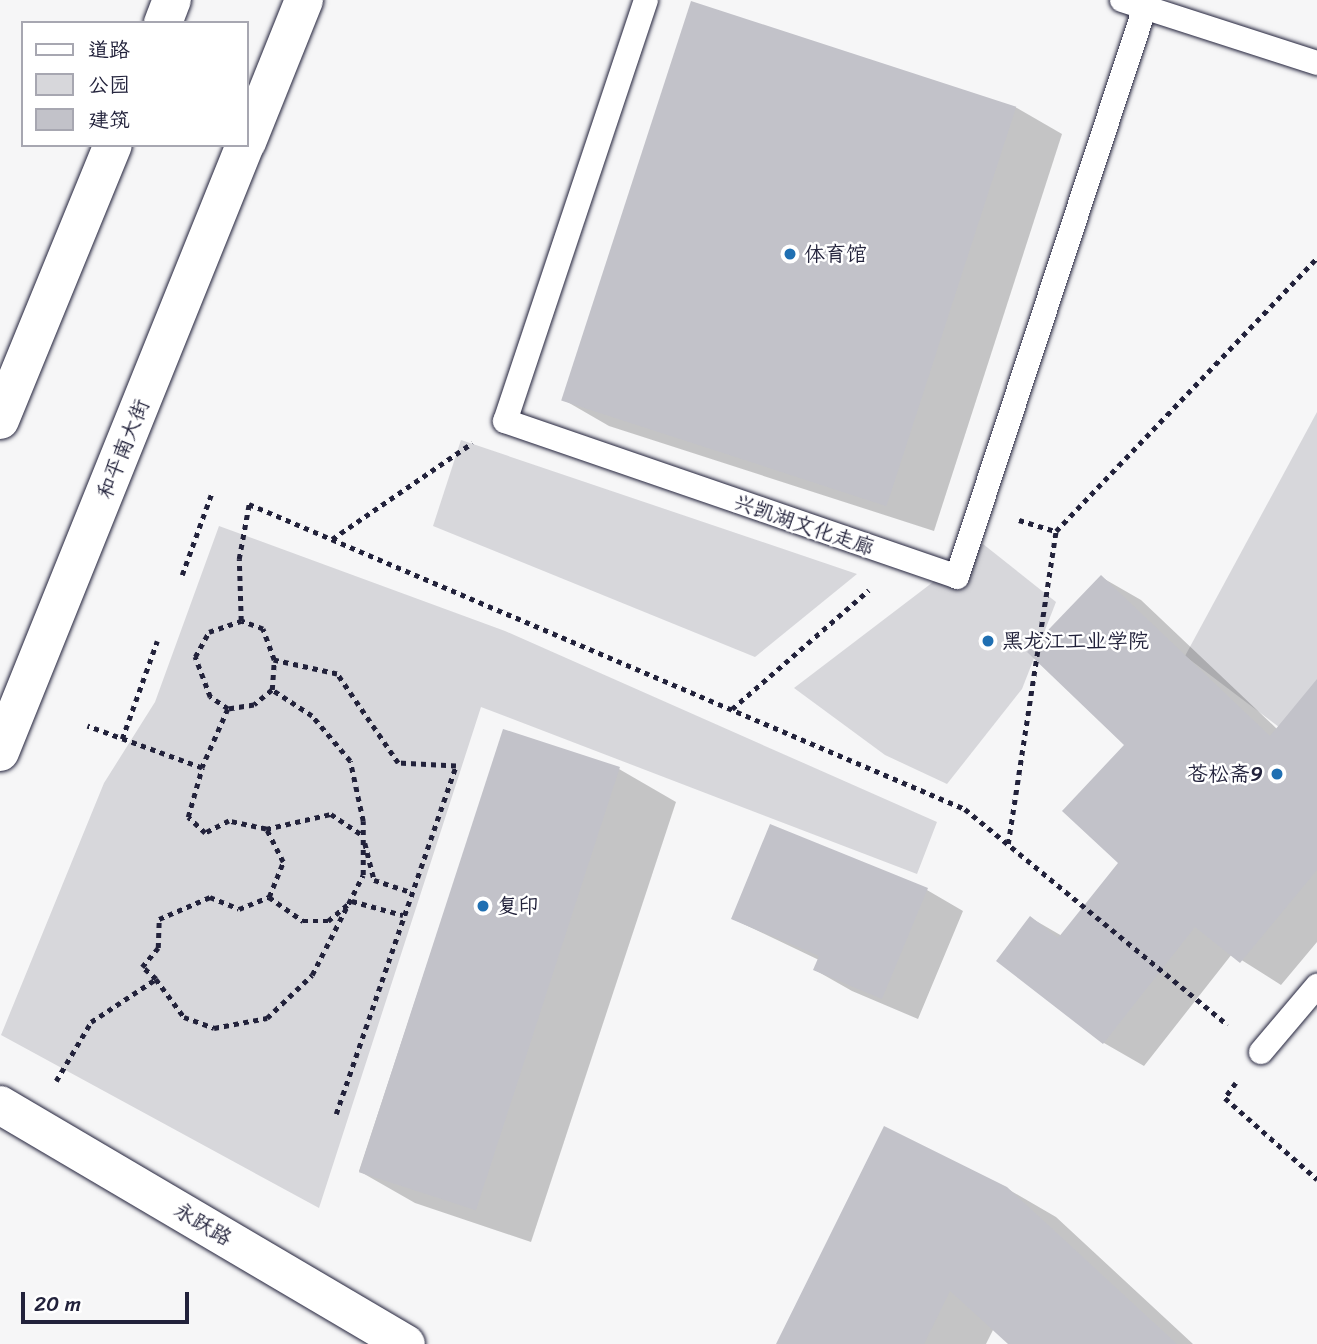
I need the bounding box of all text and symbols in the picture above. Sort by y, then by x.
legend [21,21,248,147]
text: 道路 [88,31,130,69]
text: 公园 [88,66,130,104]
text: 建筑 [88,101,130,139]
place label: 体育馆 [804,241,867,267]
marker: 体育馆 [782,246,798,262]
street label: 和平南大街 [92,396,154,502]
street label: 兴凯湖文化走廊 [730,489,878,561]
place label: 黑龙江工业学院 [1002,628,1149,654]
marker: 黑龙江工业学院 [980,633,996,649]
place label: 苍松斋9 [1187,761,1263,787]
marker: 苍松斋9 [1269,766,1285,782]
place label: 复印 [497,893,539,919]
marker: 复印 [475,898,491,914]
street label: 永跃路 [170,1197,236,1251]
scale bar [24,1278,192,1322]
text: 20 m [34,1285,81,1323]

